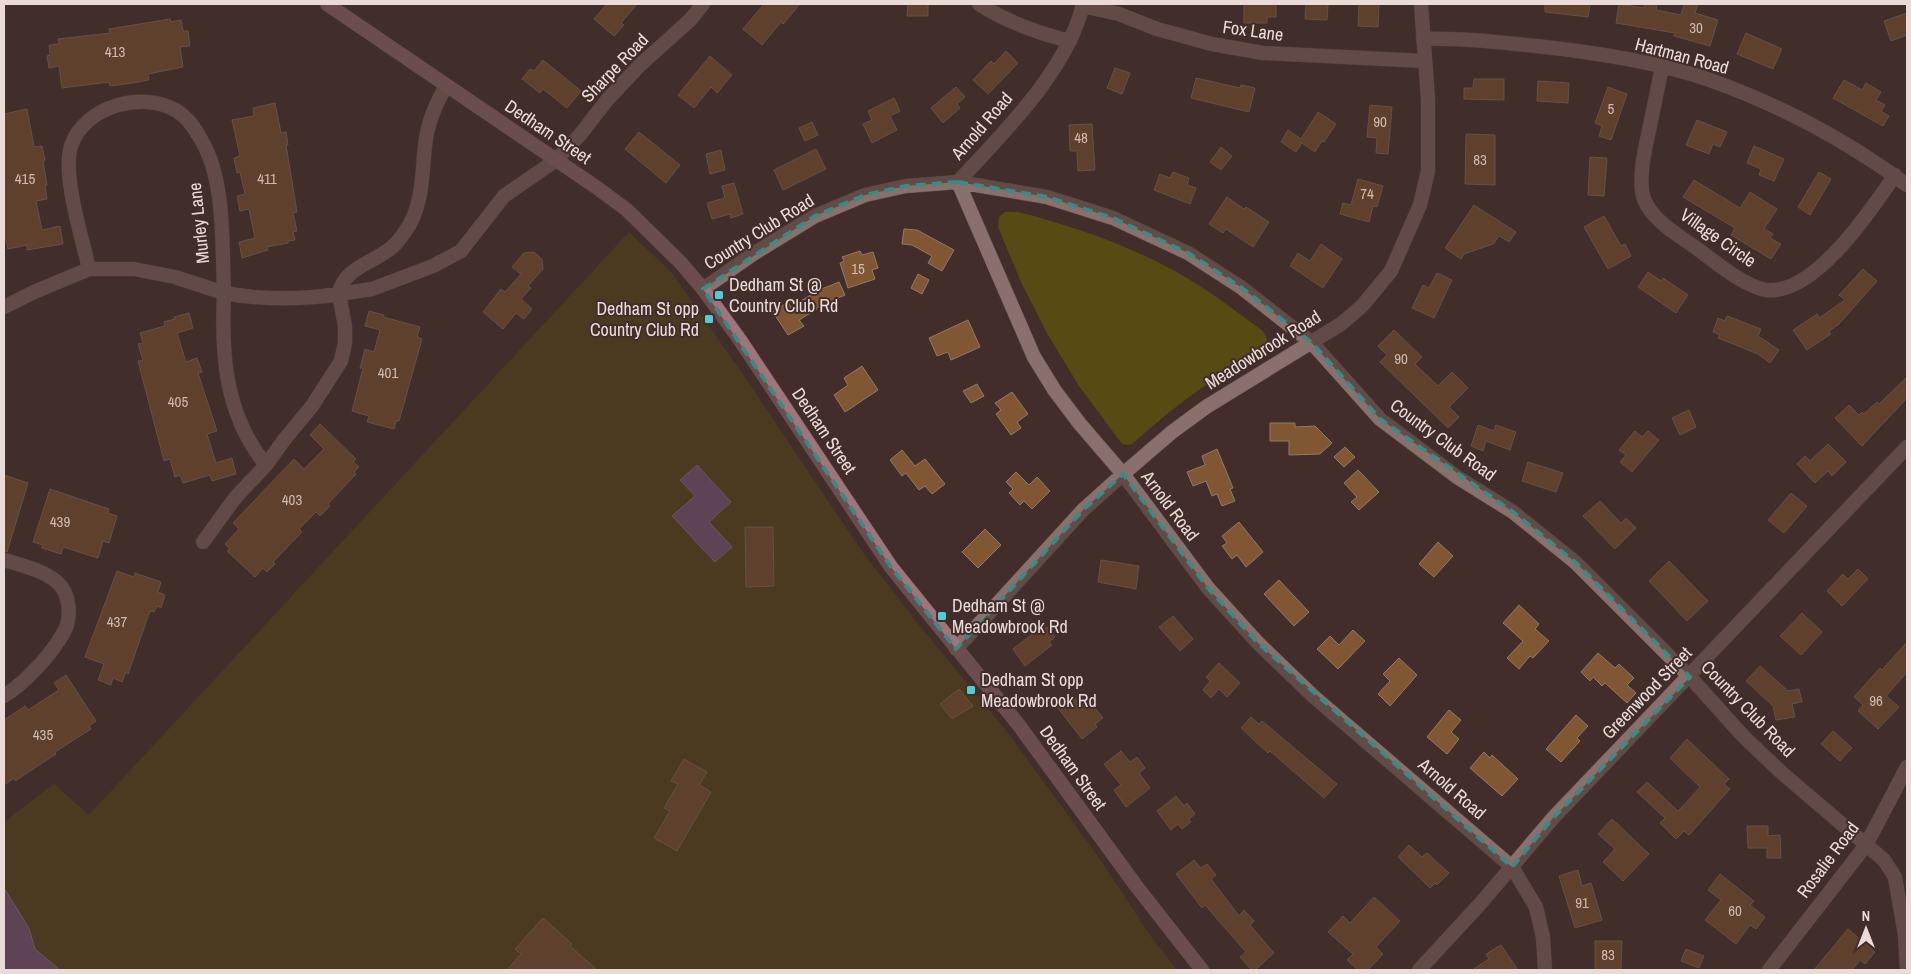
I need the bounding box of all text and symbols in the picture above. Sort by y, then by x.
street label: Fox Lane [1221,14,1285,47]
house number: 30 [1689,17,1703,38]
street label: Sharpe Road [575,28,654,108]
street label: Hartman Road [1633,31,1732,80]
house number: 413 [105,41,125,62]
street label: Arnold Road [945,87,1018,166]
street label: Dedham Street [500,93,596,170]
house number: 5 [1608,98,1615,119]
house number: 90 [1373,111,1387,132]
house number: 48 [1074,127,1088,148]
house number: 83 [1473,149,1487,170]
house number: 415 [15,168,35,189]
house number: 411 [257,168,277,189]
street label: Murley Lane [182,181,215,265]
house number: 74 [1360,183,1374,204]
street label: Country Club Road [699,188,819,275]
street label: Village Circle [1675,202,1761,273]
house number: 15 [851,258,865,279]
place label: Dedham St @ Country Club Rd [729,272,838,318]
marker: Dedham St @ Country Club Rd [713,289,725,301]
place label: Dedham St opp Country Club Rd [590,296,699,342]
street label: Meadowbrook Road [1200,304,1325,395]
marker: Dedham St opp Country Club Rd [703,313,715,325]
house number: 90 [1394,348,1408,369]
house number: 401 [378,362,398,383]
street label: Dedham Street [786,383,863,479]
house number: 405 [168,391,188,412]
street label: Country Club Road [1385,393,1501,487]
street label: Arnold Road [1135,465,1205,546]
house number: 403 [282,489,302,510]
house number: 439 [50,511,70,532]
place label: Dedham St @ Meadowbrook Rd [952,593,1068,639]
marker: Dedham St @ Meadowbrook Rd [936,610,948,622]
house number: 437 [107,611,127,632]
street label: Greenwood Street [1596,641,1697,744]
street label: Country Club Road [1696,655,1801,762]
place label: Dedham St opp Meadowbrook Rd [981,667,1097,713]
marker: Dedham St opp Meadowbrook Rd [965,684,977,696]
house number: 96 [1869,690,1883,711]
street label: Dedham Street [1034,720,1113,815]
house number: 435 [33,724,53,745]
street label: Arnold Road [1412,752,1491,825]
street label: Rosalie Road [1791,816,1864,903]
house number: 91 [1575,892,1589,913]
house number: 60 [1728,900,1742,921]
north arrow [1841,904,1891,954]
text: N [1862,907,1870,925]
house number: 83 [1601,944,1615,965]

